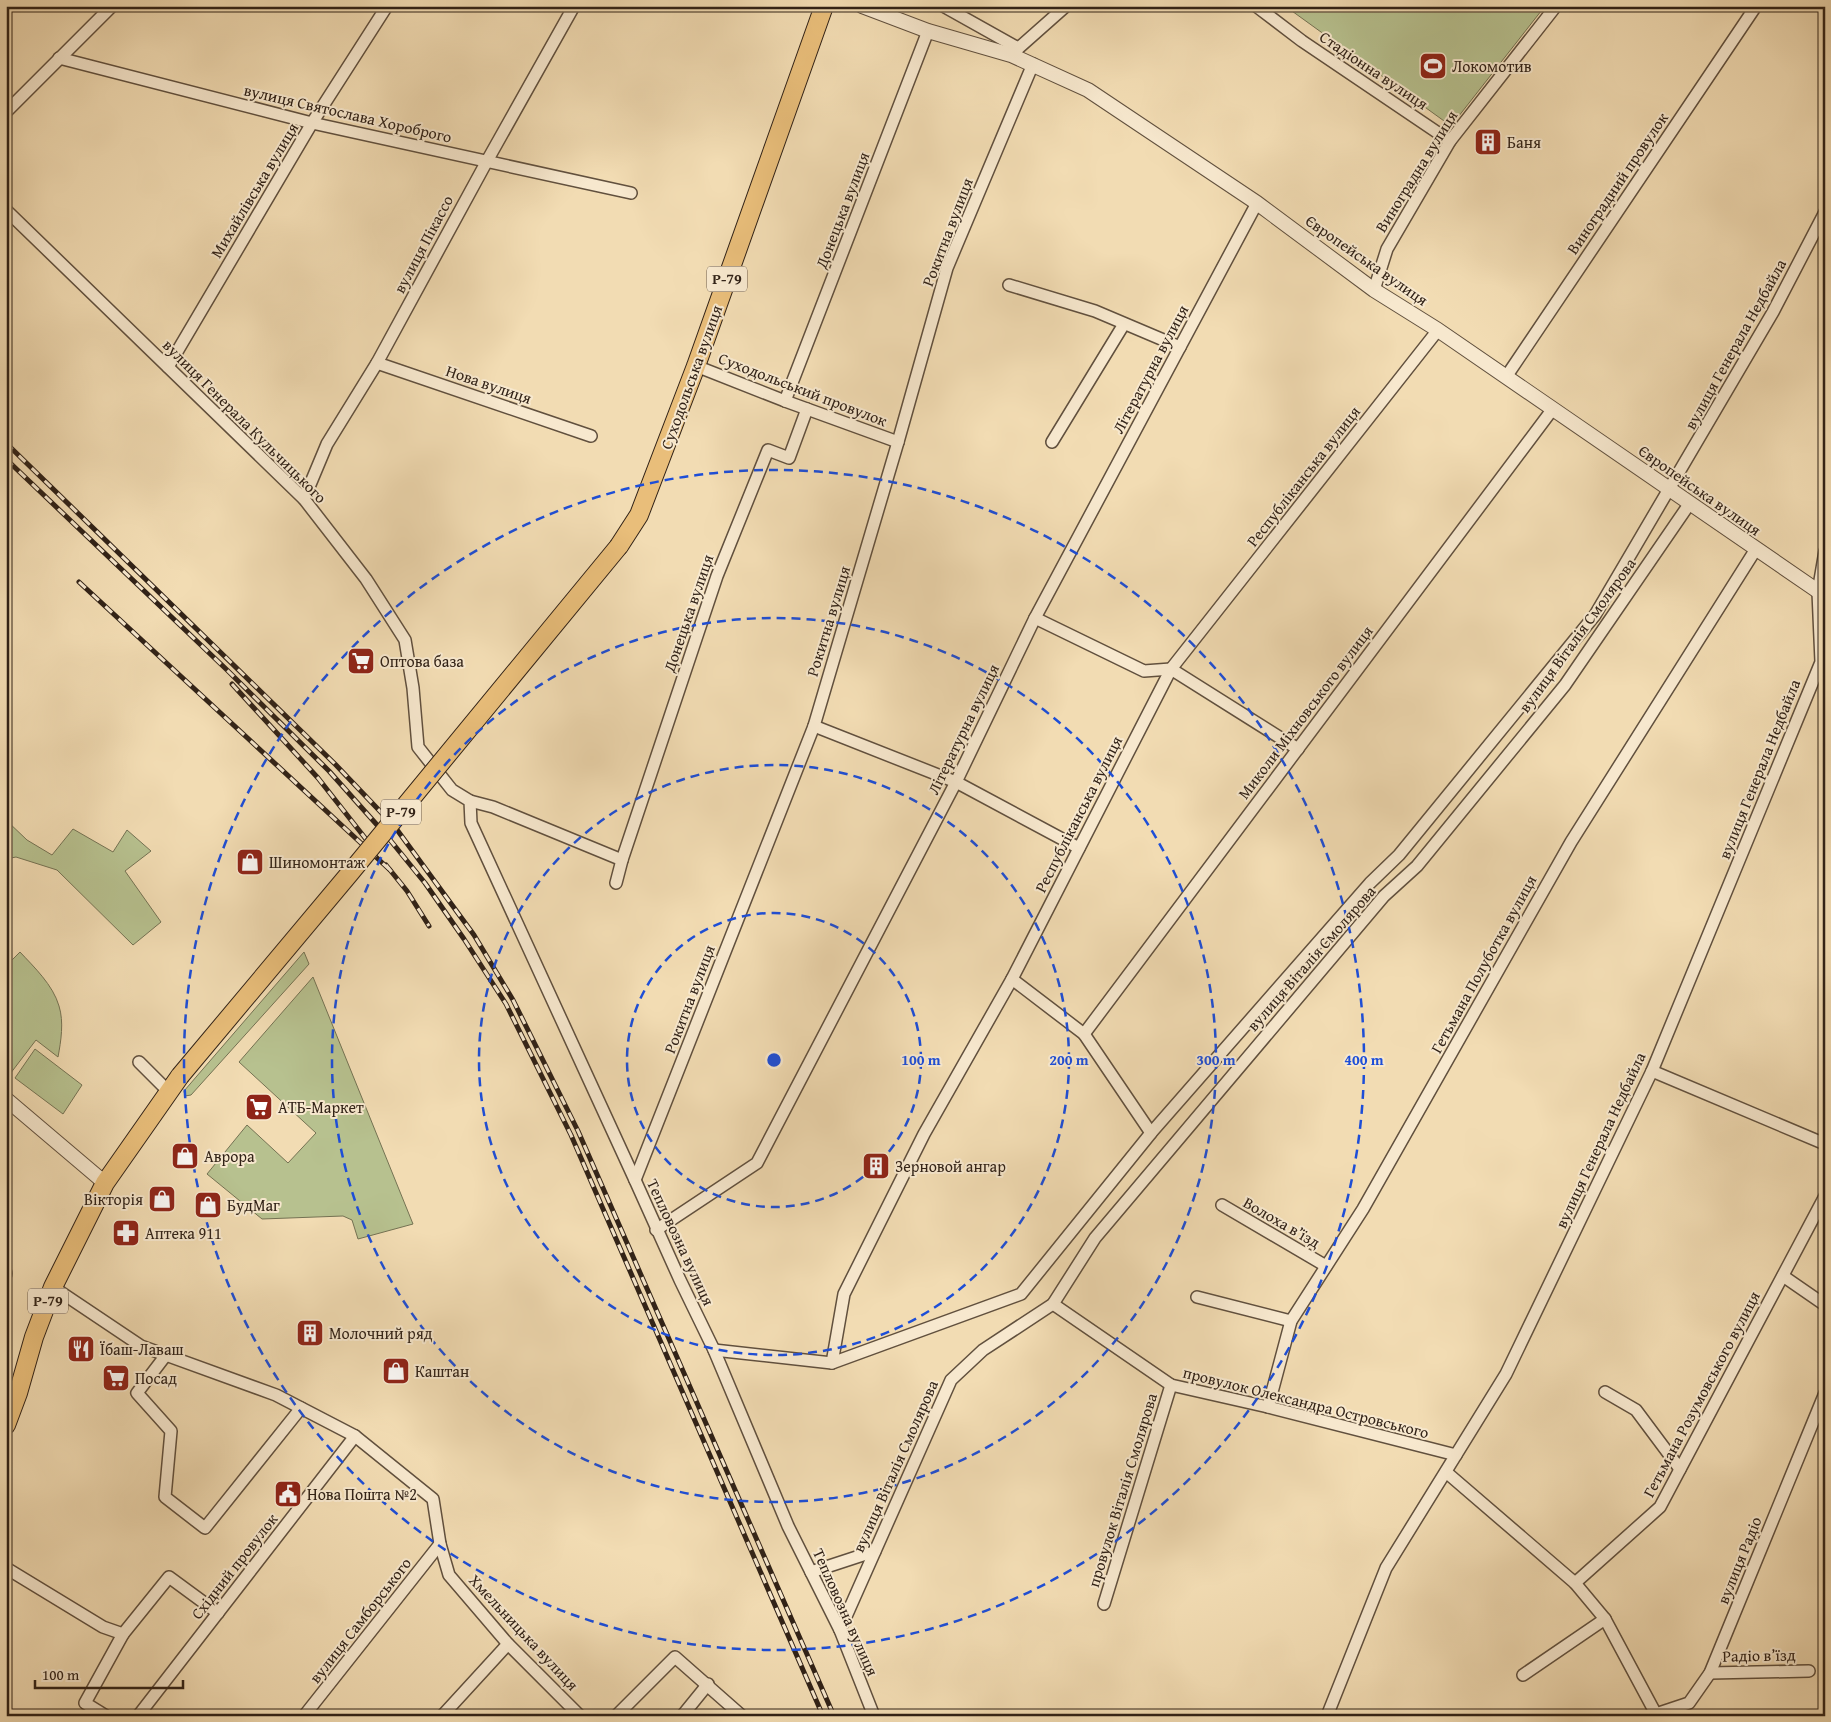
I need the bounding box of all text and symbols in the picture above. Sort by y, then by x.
street label: Стадіонна вулиця [1315,25,1433,115]
sports icon: Локомотив [1418,51,1448,81]
place label: Локомотив [1452,54,1532,78]
street label: вулиця Святослава Хороброго [242,77,454,149]
street label: Виноградна вулиця [1369,105,1463,237]
street label: Виноградний провулок [1560,107,1674,259]
street label: Михайлівська вулиця [204,118,304,262]
building icon: Баня [1473,127,1503,157]
place label: Баня [1507,130,1541,154]
street label: Донецька вулиця [808,148,875,273]
street label: Рокитна вулиця [915,174,979,290]
street label: вулиця Пікассо [387,191,459,297]
street label: Європейська вулиця [1301,209,1433,311]
street label: вулиця Генерала Недбайла [1678,254,1792,434]
road number: Р-79 [707,266,747,292]
street label: Літературна вулиця [1106,300,1194,438]
street label: Суходольська вулиця [654,301,728,453]
street label: вулиця Генерала Кульчицького [157,333,333,509]
street label: Суходольський провулок [715,346,891,433]
street label: Нова вулиця [443,358,535,410]
street label: Республіканська вулиця [1240,401,1366,551]
street label: Європейська вулиця [1634,439,1766,541]
street label: Донецька вулиця [656,551,719,676]
street label: вулиця Віталія Смолярова [1513,552,1642,717]
street label: Рокитна вулиця [800,563,856,679]
street label: Миколи Міхновського вулиця [1232,620,1378,804]
supermarket icon: Оптова база [346,646,376,676]
place label: Оптова база [380,649,464,673]
street label: Літературна вулиця [921,660,1005,798]
street label: вулиця Генерала Недбайла [1712,675,1806,862]
street label: Республіканська вулиця [1028,732,1128,896]
road number: Р-79 [381,800,421,824]
shop icon: Шиномонтаж [235,847,265,877]
place label: Шиномонтаж [269,850,366,874]
street label: Гетьмана Полуботка вулиця [1424,870,1542,1058]
street label: вулиця Віталія Смолярова [1241,880,1381,1036]
street label: Рокитна вулиця [657,941,721,1057]
street label: вулиця Генерала Недбайла [1549,1048,1652,1232]
text: 100 m [901,1049,941,1070]
text: 200 m [1049,1049,1089,1070]
text: 300 m [1196,1049,1236,1070]
text: 400 m [1344,1049,1384,1070]
centre of rings [765,1051,783,1069]
supermarket icon: АТБ-Маркет [244,1092,274,1122]
place label: АТБ-Маркет [278,1095,364,1119]
shop icon: Аврора [170,1141,200,1171]
place label: Аврора [204,1144,255,1168]
building icon: Зерновой ангар [861,1151,891,1181]
place label: Зерновой ангар [895,1154,1006,1178]
street label: Тепловозна вулиця [641,1175,721,1309]
shop icon: Вікторія [147,1184,177,1214]
place label: Вікторія [84,1187,143,1211]
shop icon: БудМаг [193,1190,223,1220]
street label: Волоха в’їзд [1239,1190,1325,1254]
place label: БудМаг [227,1193,280,1217]
pharmacy icon: Аптека 911 [111,1218,141,1248]
place label: Аптека 911 [145,1221,222,1245]
street label: Гетьмана Розумовського вулиця [1636,1287,1766,1501]
road number: Р-79 [28,1288,68,1314]
building icon: Молочний ряд [295,1318,325,1348]
place label: Молочний ряд [329,1321,433,1345]
restaurant icon: Їбаш-Лаваш [66,1334,96,1364]
place label: Їбаш-Лаваш [99,1337,184,1361]
shop icon: Каштан [381,1356,411,1386]
place label: Каштан [415,1359,469,1383]
street label: провулок Олександра Островського [1180,1360,1432,1444]
supermarket icon: Посад [101,1363,131,1393]
place label: Посад [135,1366,177,1390]
street label: вулиця Віталія Смолярова [846,1376,944,1556]
street label: провулок Віталія Смолярова [1081,1390,1163,1590]
public building icon: Нова Пошта №2 [273,1479,303,1509]
place label: Нова Пошта №2 [307,1482,417,1506]
street label: Східний провулок [185,1507,284,1624]
street label: вулиця Радіо [1711,1513,1767,1607]
street label: Тепловозна вулиця [807,1544,885,1680]
street label: вулиця Самборського [303,1552,417,1688]
street label: Хмельницька вулиця [464,1568,584,1696]
street label: Радіо в’їзд [1722,1642,1796,1668]
scale bar [35,1657,182,1689]
text: 100 m [42,1664,80,1685]

